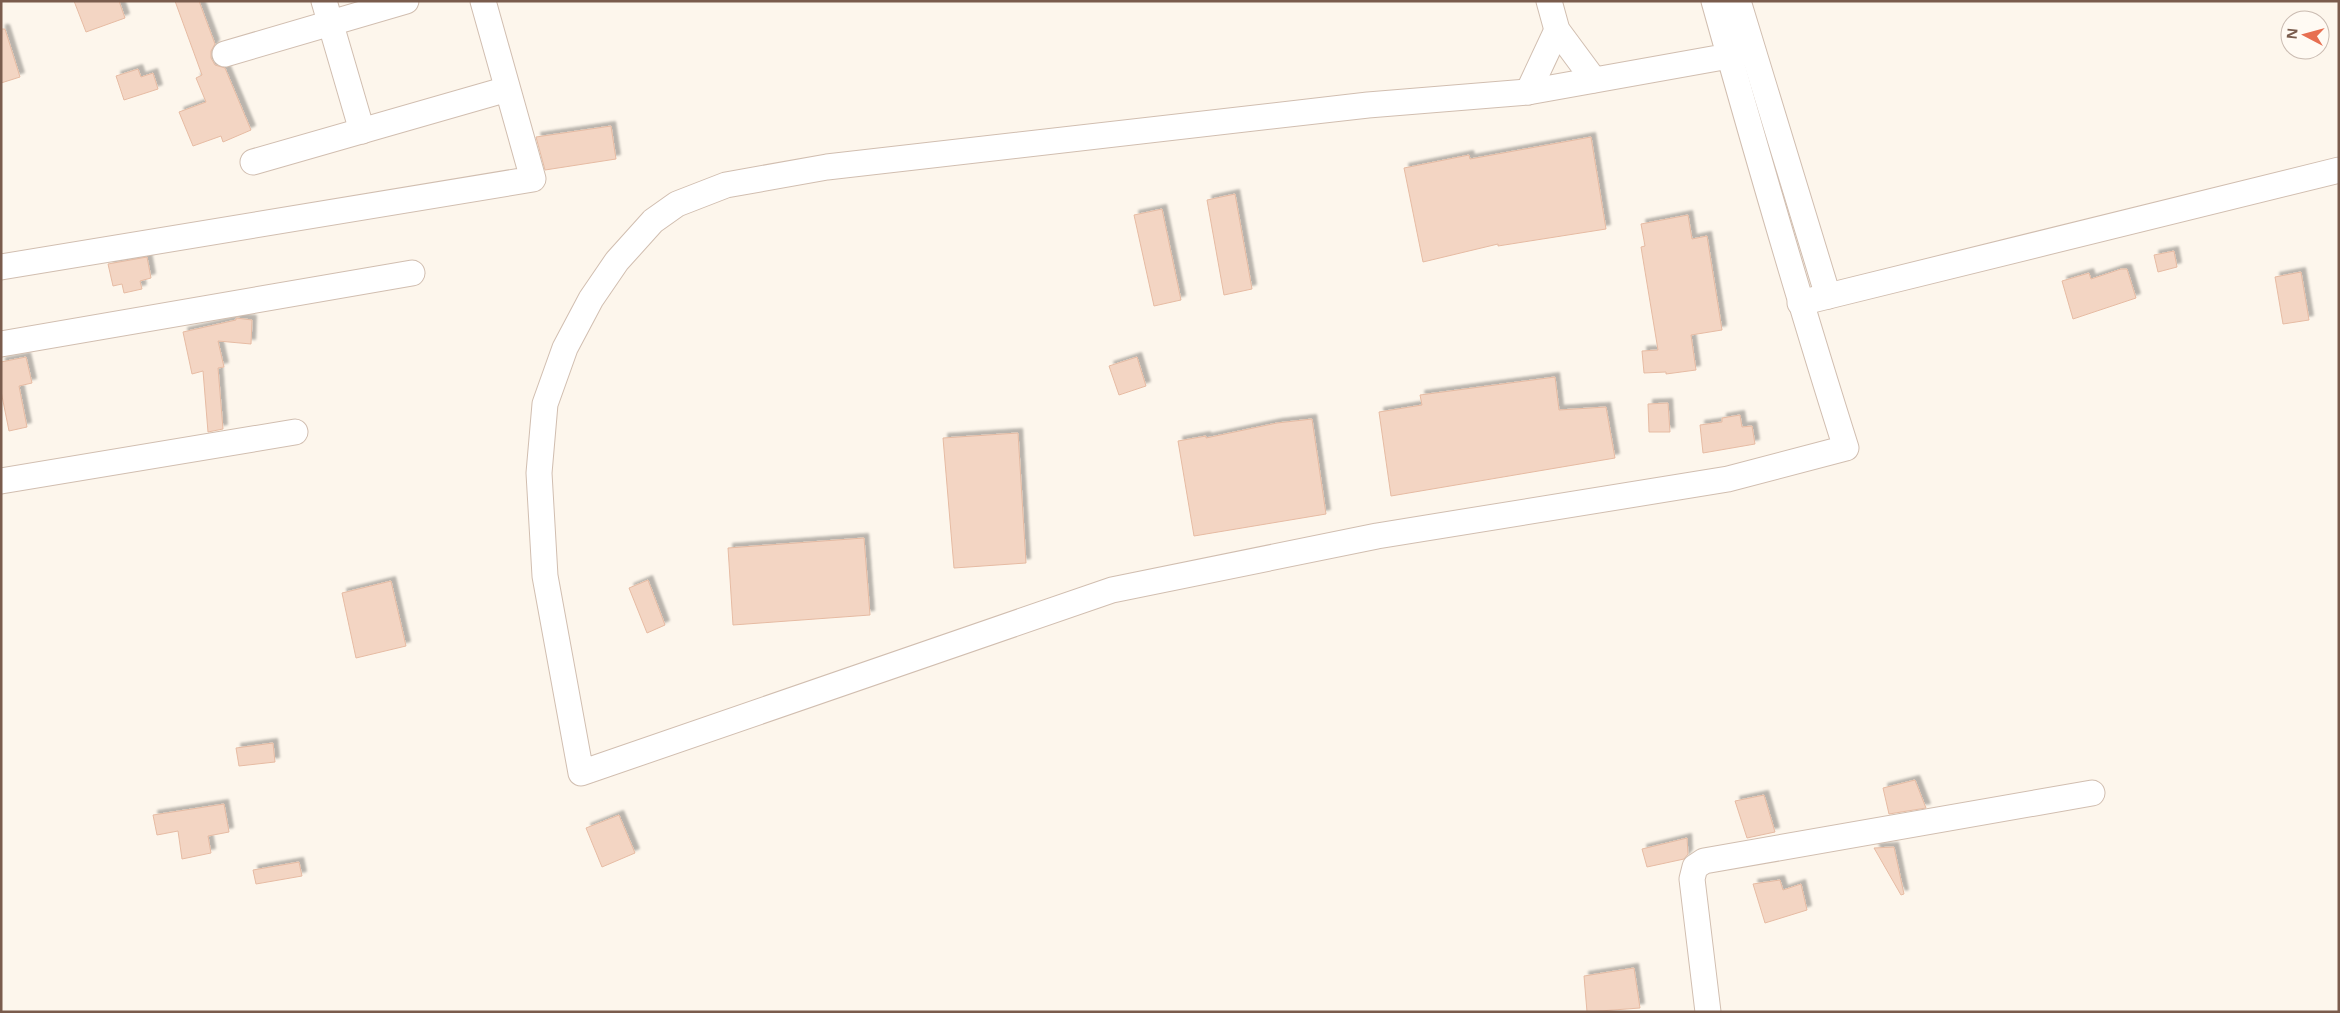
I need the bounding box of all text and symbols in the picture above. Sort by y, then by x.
north arrow [2280,10,2330,60]
text: N [2282,27,2302,40]

